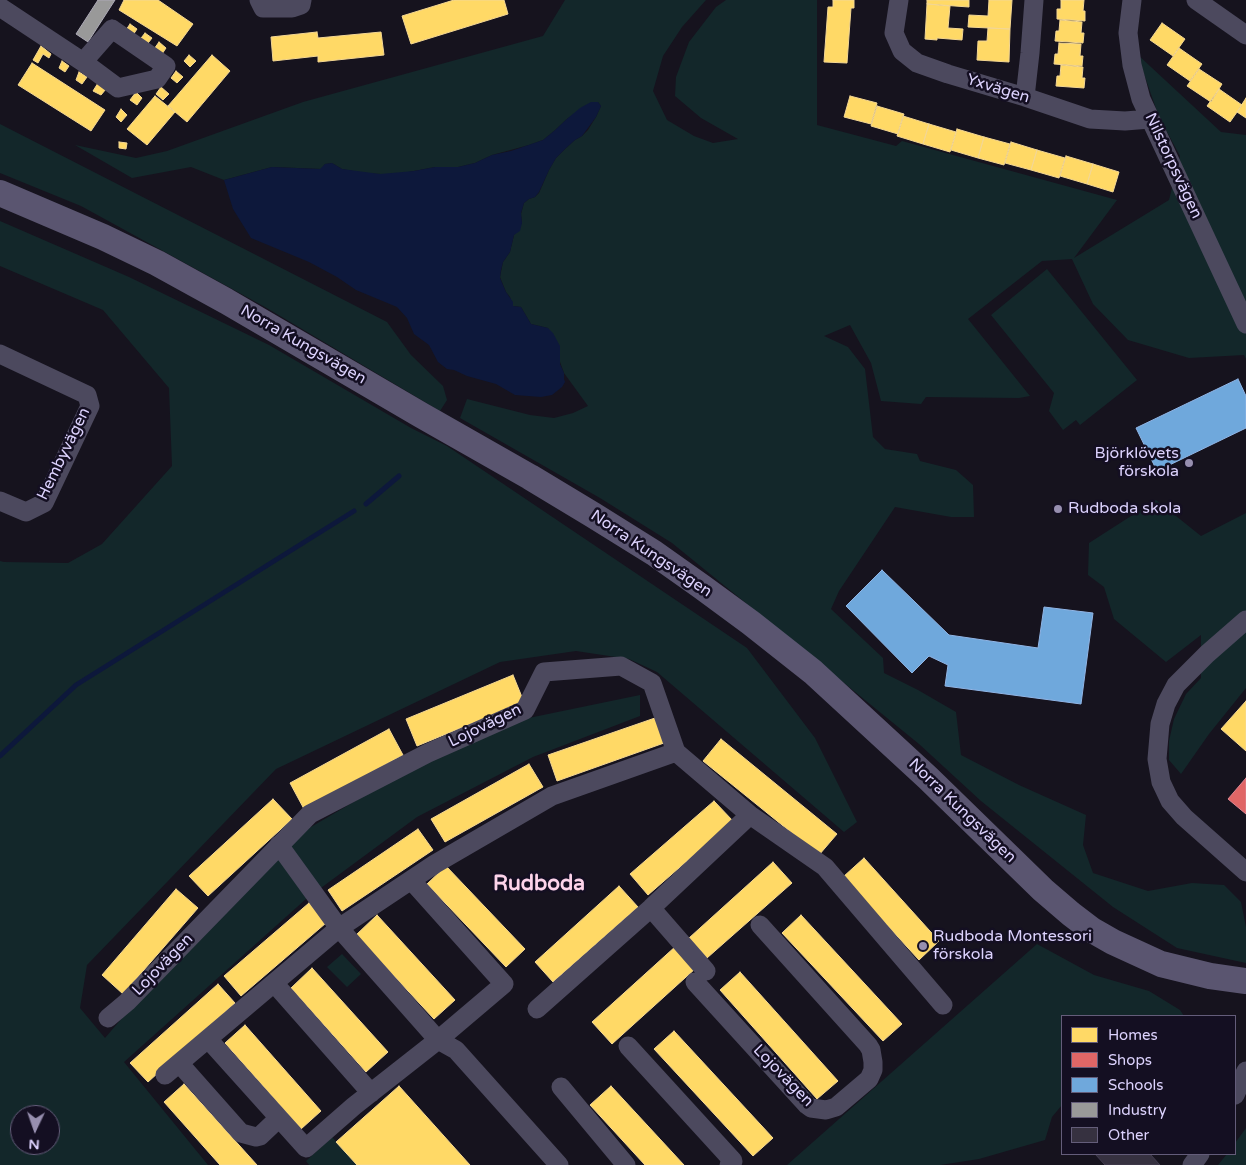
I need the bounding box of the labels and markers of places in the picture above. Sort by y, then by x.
place label: Björklövets förskola [1095,444,1179,482]
marker: Björklövets förskola [1183,457,1195,469]
place label: Rudboda skola [1068,499,1181,519]
marker: Rudboda skola [1052,503,1064,515]
place label: Rudboda Montessori förskola [933,927,1092,965]
marker: Rudboda Montessori förskola [917,940,929,952]

